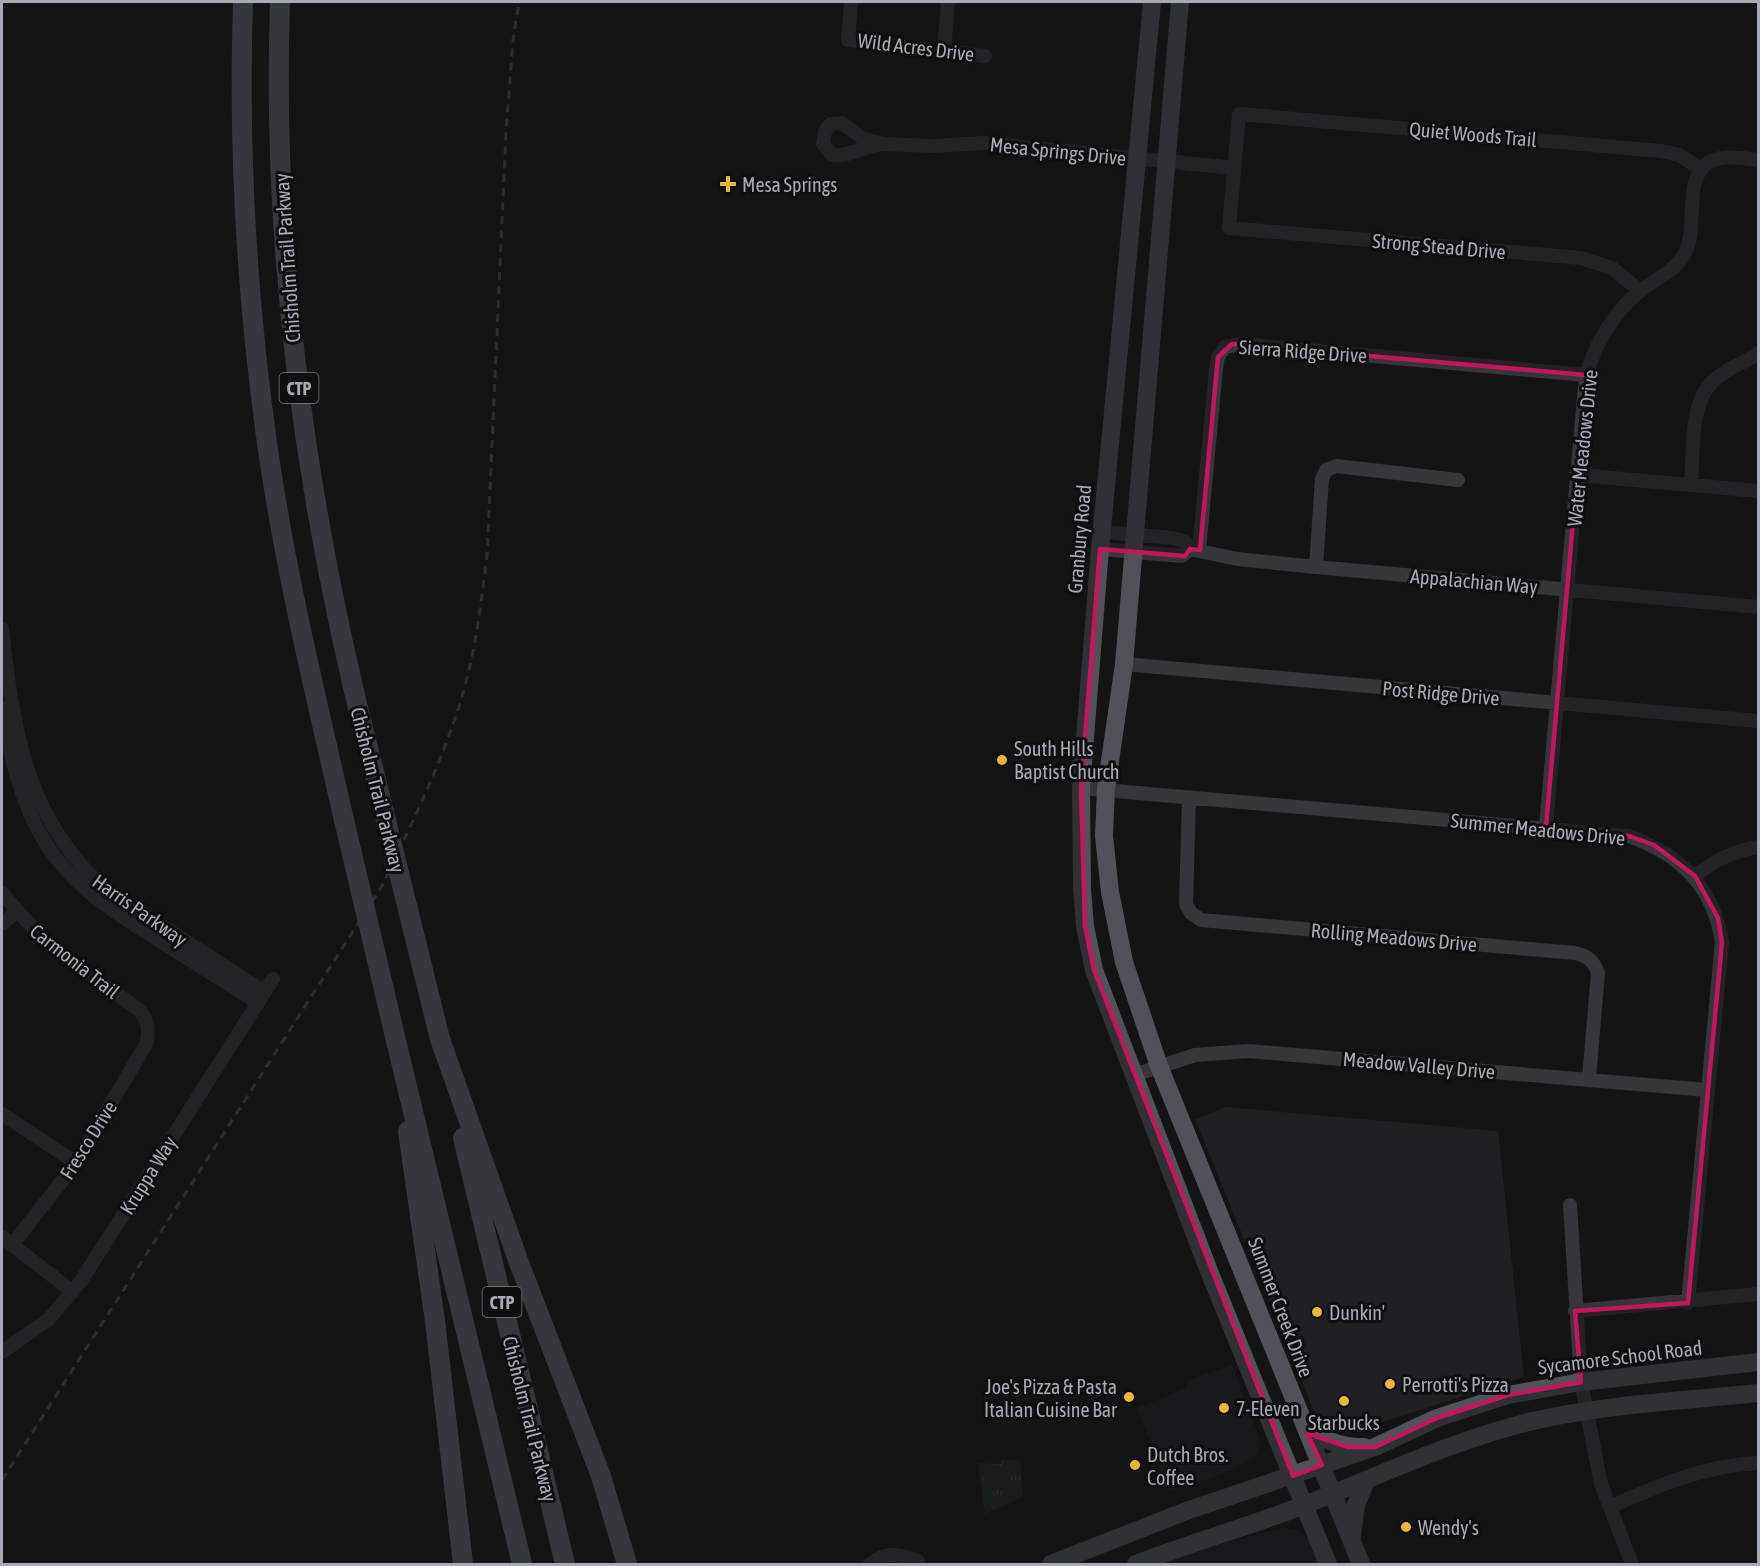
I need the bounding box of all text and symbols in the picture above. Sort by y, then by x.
street label: Wild Acres Drive [856,28,976,66]
street label: Quiet Woods Trail [1408,117,1538,151]
street label: Mesa Springs Drive [989,132,1127,170]
street label: Chisholm Trail Parkway [270,173,304,343]
place label: Mesa Springs [742,173,837,196]
marker: Mesa Springs [719,175,737,193]
street label: Strong Stead Drive [1371,229,1507,263]
street label: Sierra Ridge Drive [1238,335,1368,367]
street label: Water Meadows Drive [1562,368,1602,528]
road number: CTP [280,373,318,403]
street label: Granbury Road [1063,484,1095,594]
street label: Appalachian Way [1409,564,1539,598]
street label: Post Ridge Drive [1381,676,1501,710]
street label: Chisholm Trail Parkway [346,705,410,875]
place label: South Hills Baptist Church [1014,737,1120,783]
marker: South Hills Baptist Church [995,753,1009,767]
street label: Summer Meadows Drive [1449,808,1627,850]
street label: Harris Parkway [88,869,192,951]
street label: Rolling Meadows Drive [1310,918,1478,956]
street label: Carmonia Trail [26,919,125,1003]
street label: Meadow Valley Drive [1342,1047,1496,1083]
street label: Fresco Drive [55,1097,121,1183]
street label: Kruppa Way [115,1132,181,1218]
street label: Summer Creek Drive [1244,1234,1318,1380]
road number: CTP [482,1287,522,1317]
place label: Dunkin' [1329,1301,1385,1324]
marker: Dunkin' [1310,1305,1324,1319]
street label: Chisholm Trail Parkway [498,1334,562,1504]
street label: Sycamore School Road [1537,1336,1703,1378]
place label: Perrotti's Pizza [1402,1373,1509,1396]
place label: Joe's Pizza & Pasta Italian Cuisine Bar [984,1375,1118,1421]
marker: Perrotti's Pizza [1383,1377,1397,1391]
marker: Joe's Pizza & Pasta Italian Cuisine Bar [1122,1390,1136,1404]
marker: Starbucks [1337,1394,1351,1408]
place label: 7-Eleven [1236,1397,1300,1420]
marker: 7-Eleven [1217,1401,1231,1415]
place label: Starbucks [1308,1411,1380,1434]
place label: Dutch Bros. Coffee [1147,1443,1229,1489]
marker: Dutch Bros. Coffee [1128,1458,1142,1472]
place label: Wendy's [1418,1516,1479,1539]
marker: Wendy's [1399,1520,1413,1534]

